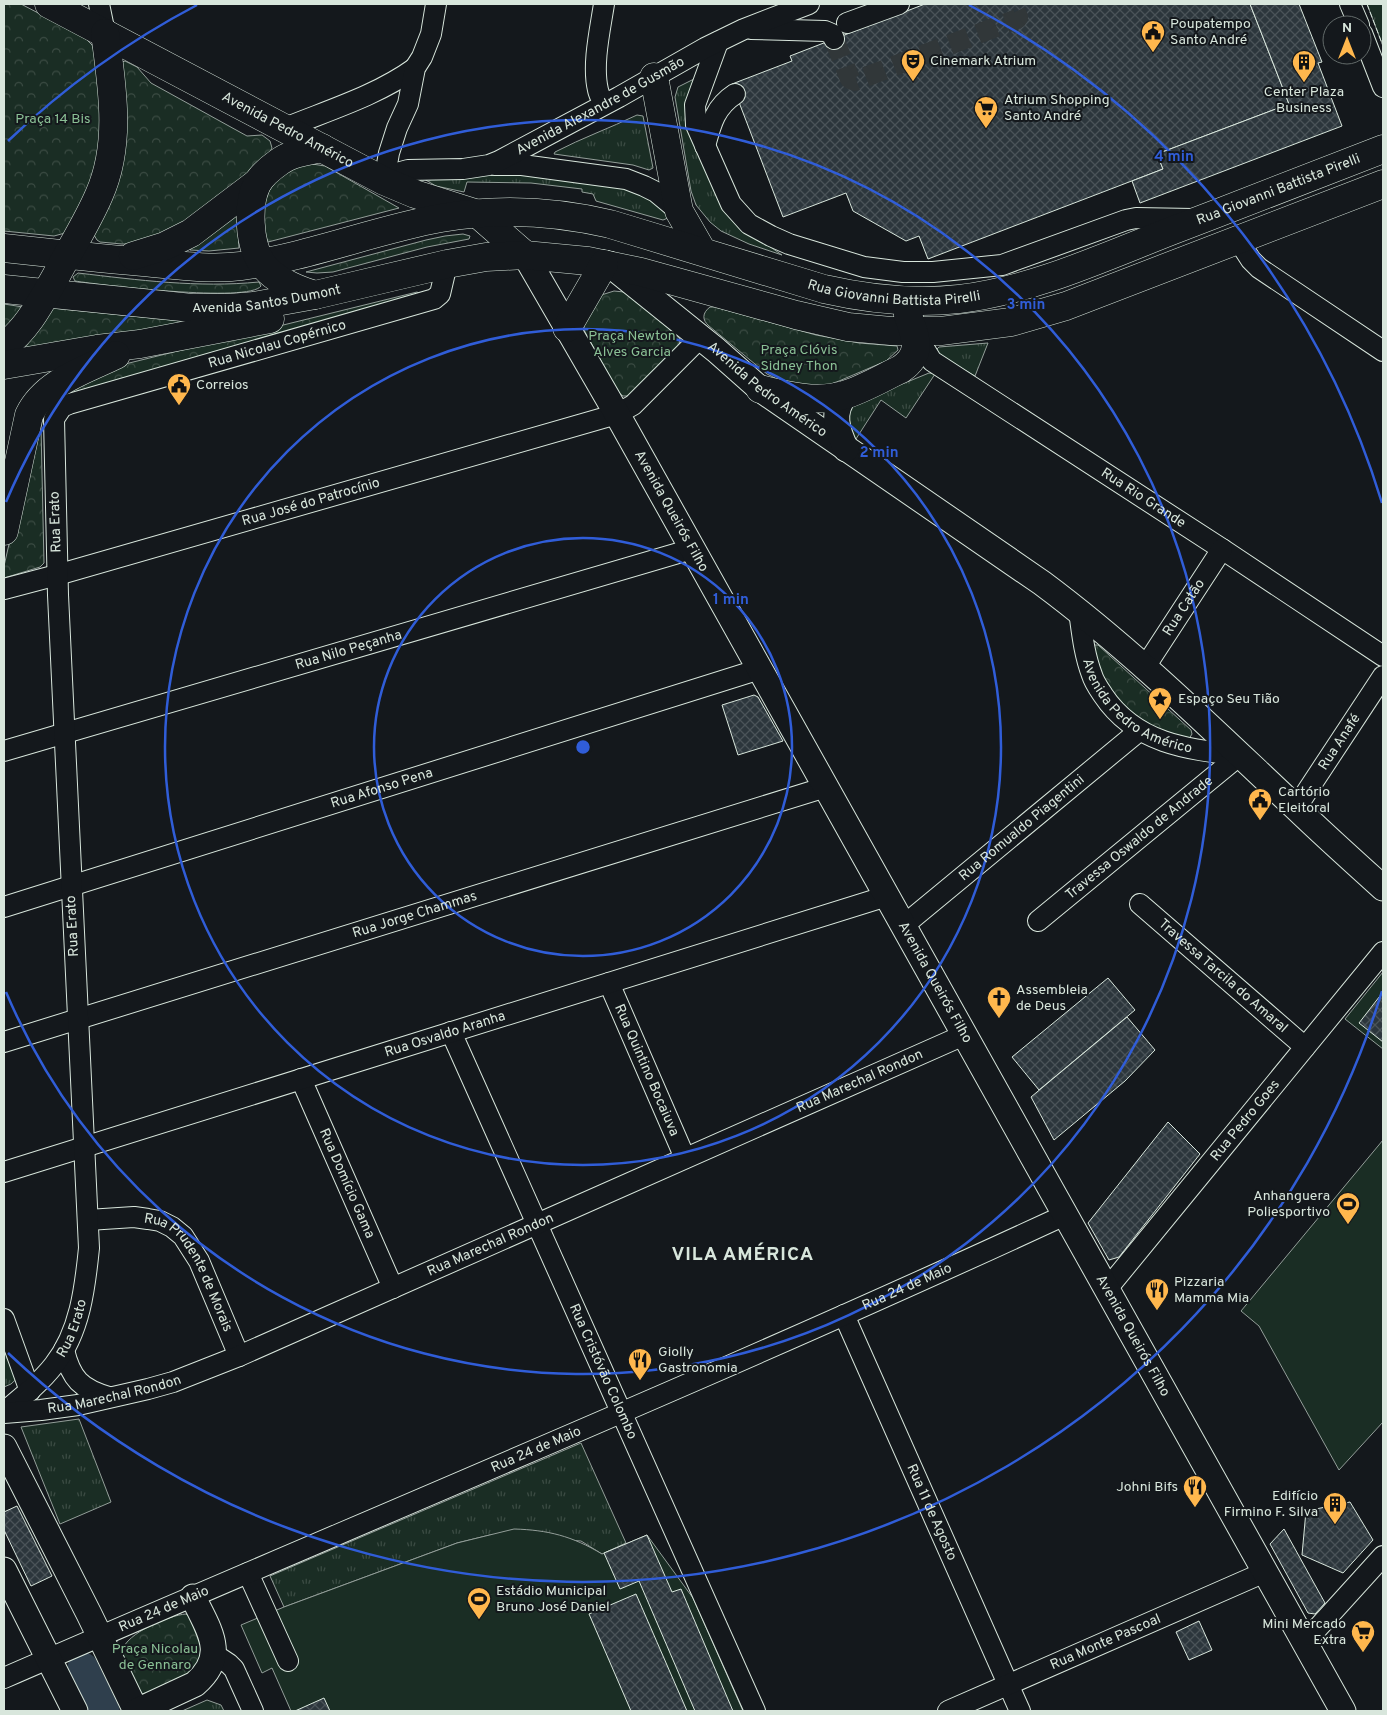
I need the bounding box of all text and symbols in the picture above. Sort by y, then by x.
north arrow [1322,15,1372,65]
place label: Poupatempo Santo André [1170,16,1251,49]
public building icon: Poupatempo Santo André [1140,19,1166,53]
text: N [1342,20,1352,37]
theatre icon: Cinemark Atrium [900,48,926,82]
building icon: Center Plaza Business [1291,49,1317,83]
street label: Avenida Alexandre de Gusmão [513,53,688,159]
place label: Cinemark Atrium [930,53,1036,70]
place label: Center Plaza Business [1264,84,1344,117]
street label: Avenida Pedro Américo [219,88,357,172]
place label: Atrium Shopping Santo André [1004,92,1110,125]
supermarket icon: Atrium Shopping Santo André [973,95,999,129]
park label: Praça 14 Bis [15,111,91,128]
text: 4 min [1154,148,1194,167]
street label: Rua Giovanni Battista Pirelli [1194,150,1363,229]
street label: Rua Giovanni Battista Pirelli [805,276,982,309]
street label: Avenida Santos Dumont [192,281,342,317]
text: 3 min [1006,296,1046,315]
street label: Rua Nicolau Copérnico [206,316,348,372]
park label: Praça Newton Alves Garcia [588,328,676,361]
street label: Avenida Pedro Américo [704,338,830,441]
park label: Praça Clóvis Sidney Thon [760,342,838,375]
public building icon: Correios [166,372,192,406]
place label: Correios [196,377,249,394]
text: 2 min [859,444,899,463]
street label: Avenida Queirós Filho [631,447,712,575]
street label: Rua Rio Grande [1098,464,1189,532]
street label: Rua José do Patrocínio [240,474,382,530]
street label: Rua Erato [46,491,66,553]
street label: Rua Catão [1159,576,1209,639]
text: 1 min [713,591,749,610]
street label: Rua Nilo Peçanha [293,626,404,674]
street label: Avenida Pedro Américo [1079,657,1194,757]
place icon: Espaço Seu Tião [1147,686,1173,720]
place label: Espaço Seu Tião [1178,691,1280,708]
street label: Rua Anafé [1315,711,1364,773]
centre of rings [574,738,592,756]
street label: Rua Afonso Pena [329,764,435,812]
street label: Rua Romualdo Piagentini [956,771,1088,885]
street label: Travessa Oswaldo de Andrade [1062,772,1216,903]
place label: Cartório Eleitoral [1278,784,1330,817]
public building icon: Cartório Eleitoral [1247,787,1273,821]
street label: Rua Jorge Chammas [350,887,479,942]
street label: Rua Erato [63,895,83,957]
street label: Travessa Tarcila do Amaral [1155,915,1291,1037]
street label: Avenida Queirós Filho [894,919,976,1046]
place label: Assembleia de Deus [1016,982,1088,1015]
church icon: Assembleia de Deus [986,985,1012,1019]
street label: Rua Quintino Bocaiuva [611,1001,683,1139]
street label: Rua Osvaldo Aranha [382,1007,508,1061]
street label: Rua Marechal Rondon [794,1046,926,1117]
street label: Rua Pedro Goes [1207,1076,1283,1164]
street label: Rua Domício Gama [315,1126,379,1241]
place label: Anhanguera Poliesportivo [1247,1188,1330,1221]
sports icon: Anhanguera Poliesportivo [1335,1191,1361,1225]
street label: Rua Marechal Rondon [424,1209,556,1280]
street label: Rua Prudente de Morais [143,1210,236,1334]
district label: VILA AMÉRICA [672,1242,814,1267]
street label: Rua 24 de Maio [859,1259,955,1314]
street label: Avenida Queirós Filho [1092,1272,1174,1400]
place label: Pizzaria Mamma Mia [1174,1274,1249,1307]
restaurant icon: Pizzaria Mamma Mia [1144,1277,1170,1311]
street label: Rua Erato [53,1297,90,1361]
street label: Rua Cristóvão Colombo [565,1301,641,1442]
place label: Giolly Gastronomia [658,1344,738,1377]
restaurant icon: Giolly Gastronomia [627,1347,653,1381]
street label: Rua Marechal Rondon [46,1371,184,1418]
street label: Rua 24 de Maio [488,1423,584,1476]
street label: Rua 11 de Agosto [903,1461,961,1564]
restaurant icon: Johni Bifs [1182,1474,1208,1508]
place label: Johni Bifs [1116,1479,1178,1496]
place label: Edifício Firmino F. Silva [1224,1488,1318,1521]
building icon: Edifício Firmino F. Silva [1322,1491,1348,1525]
street label: Rua 24 de Maio [116,1582,212,1636]
place label: Estádio Municipal Bruno José Daniel [496,1583,610,1616]
sports icon: Estádio Municipal Bruno José Daniel [466,1586,492,1620]
street label: Rua Monte Pascoal [1048,1610,1163,1674]
place label: Mini Mercado Extra [1262,1616,1346,1649]
supermarket icon: Mini Mercado Extra [1350,1619,1376,1653]
park label: Praça Nicolau de Gennaro [112,1641,198,1674]

